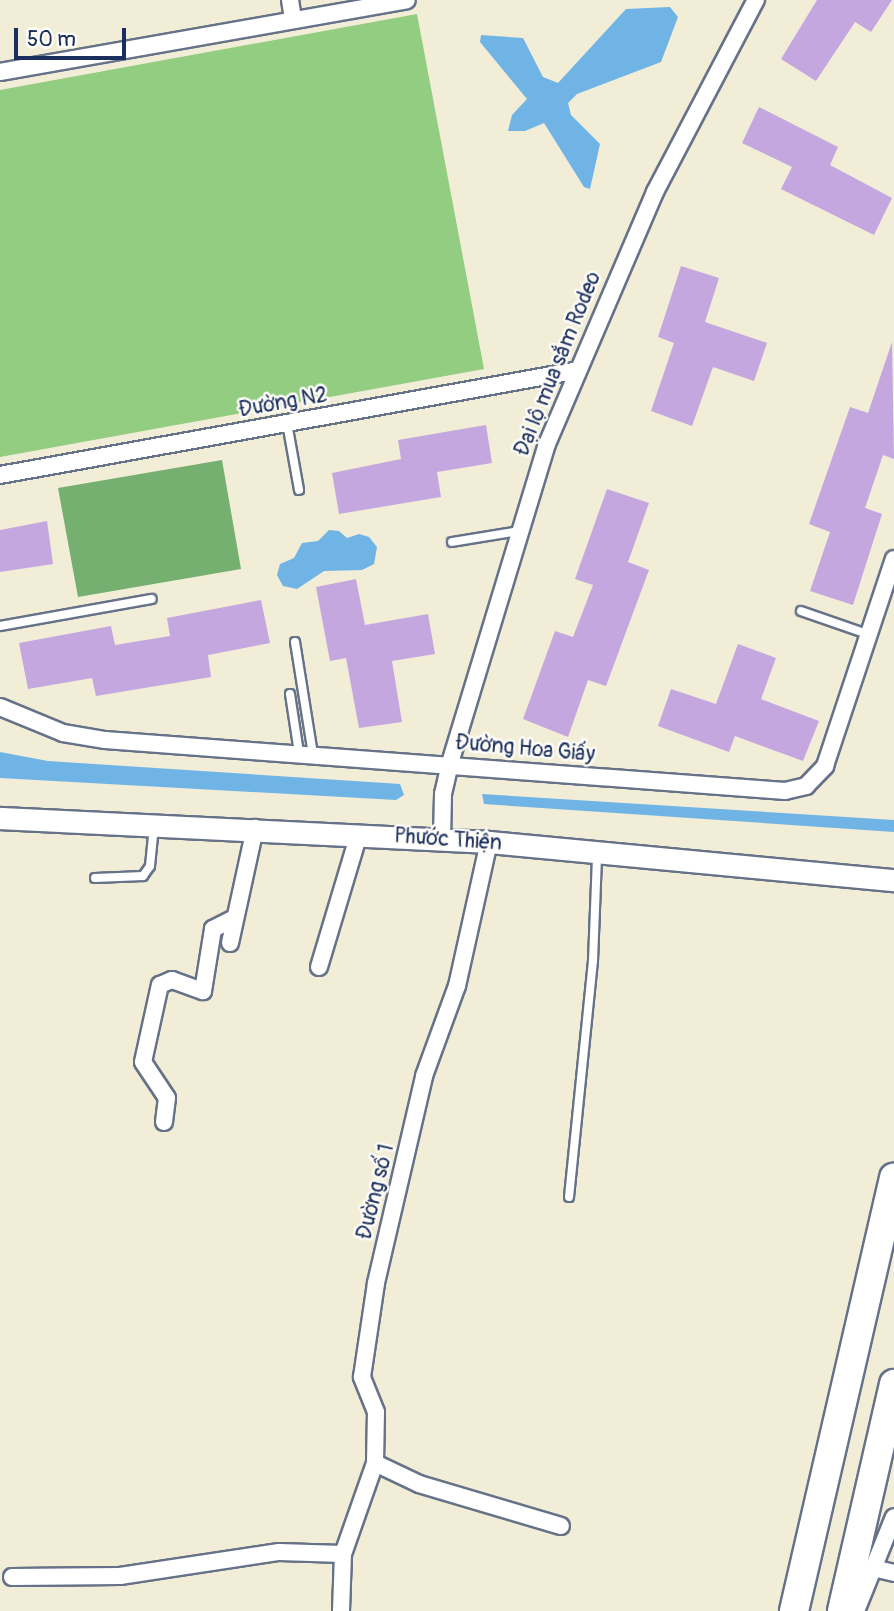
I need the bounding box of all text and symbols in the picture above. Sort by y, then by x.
scale bar [18,14,130,58]
text: 50 m [27,26,76,53]
street label: Đại lộ mua sắm Rodeo [510,268,606,460]
street label: Đường N2 [237,383,329,423]
street label: Đường Hoa Giấy [454,730,596,768]
street label: Phước Thiện [393,824,503,856]
street label: Đường số 1 [352,1142,400,1242]

